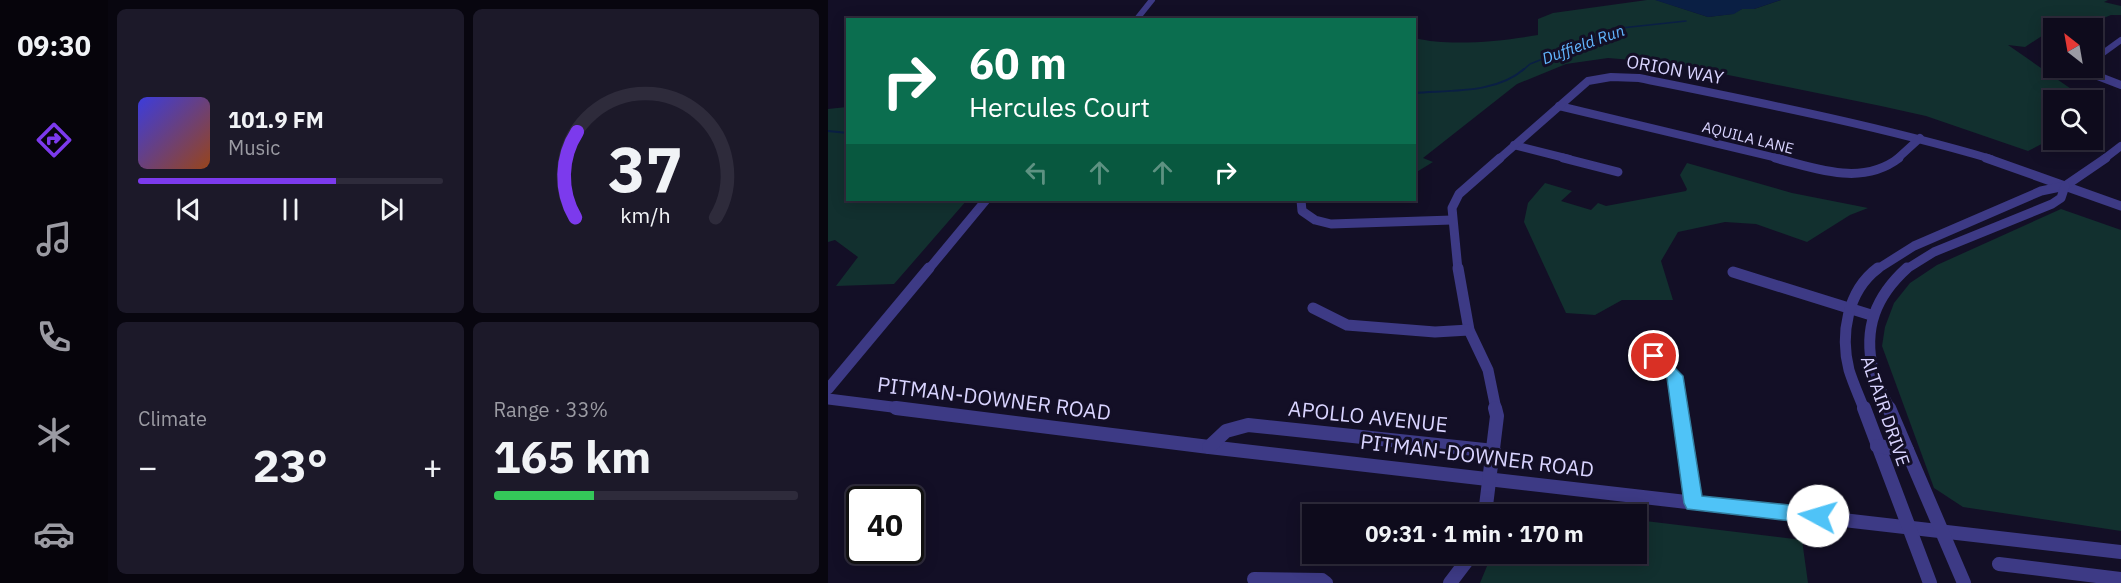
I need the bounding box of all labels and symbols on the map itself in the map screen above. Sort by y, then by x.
north arrow [2043,18,2103,78]
water label: Duffield Run [1539,20,1627,68]
street label: ORION WAY [1625,50,1726,89]
street label: AQUILA LANE [1700,117,1796,158]
pin [1628,330,1679,381]
street label: ALTAIR DRIVE [1856,353,1915,469]
street label: PITMAN-DOWNER ROAD [876,370,1113,426]
street label: APOLLO AVENUE [1287,394,1449,438]
street label: PITMAN-DOWNER ROAD [1359,427,1596,483]
position arrow [1786,484,1850,548]
speed limit sign: 40 [846,486,924,564]

